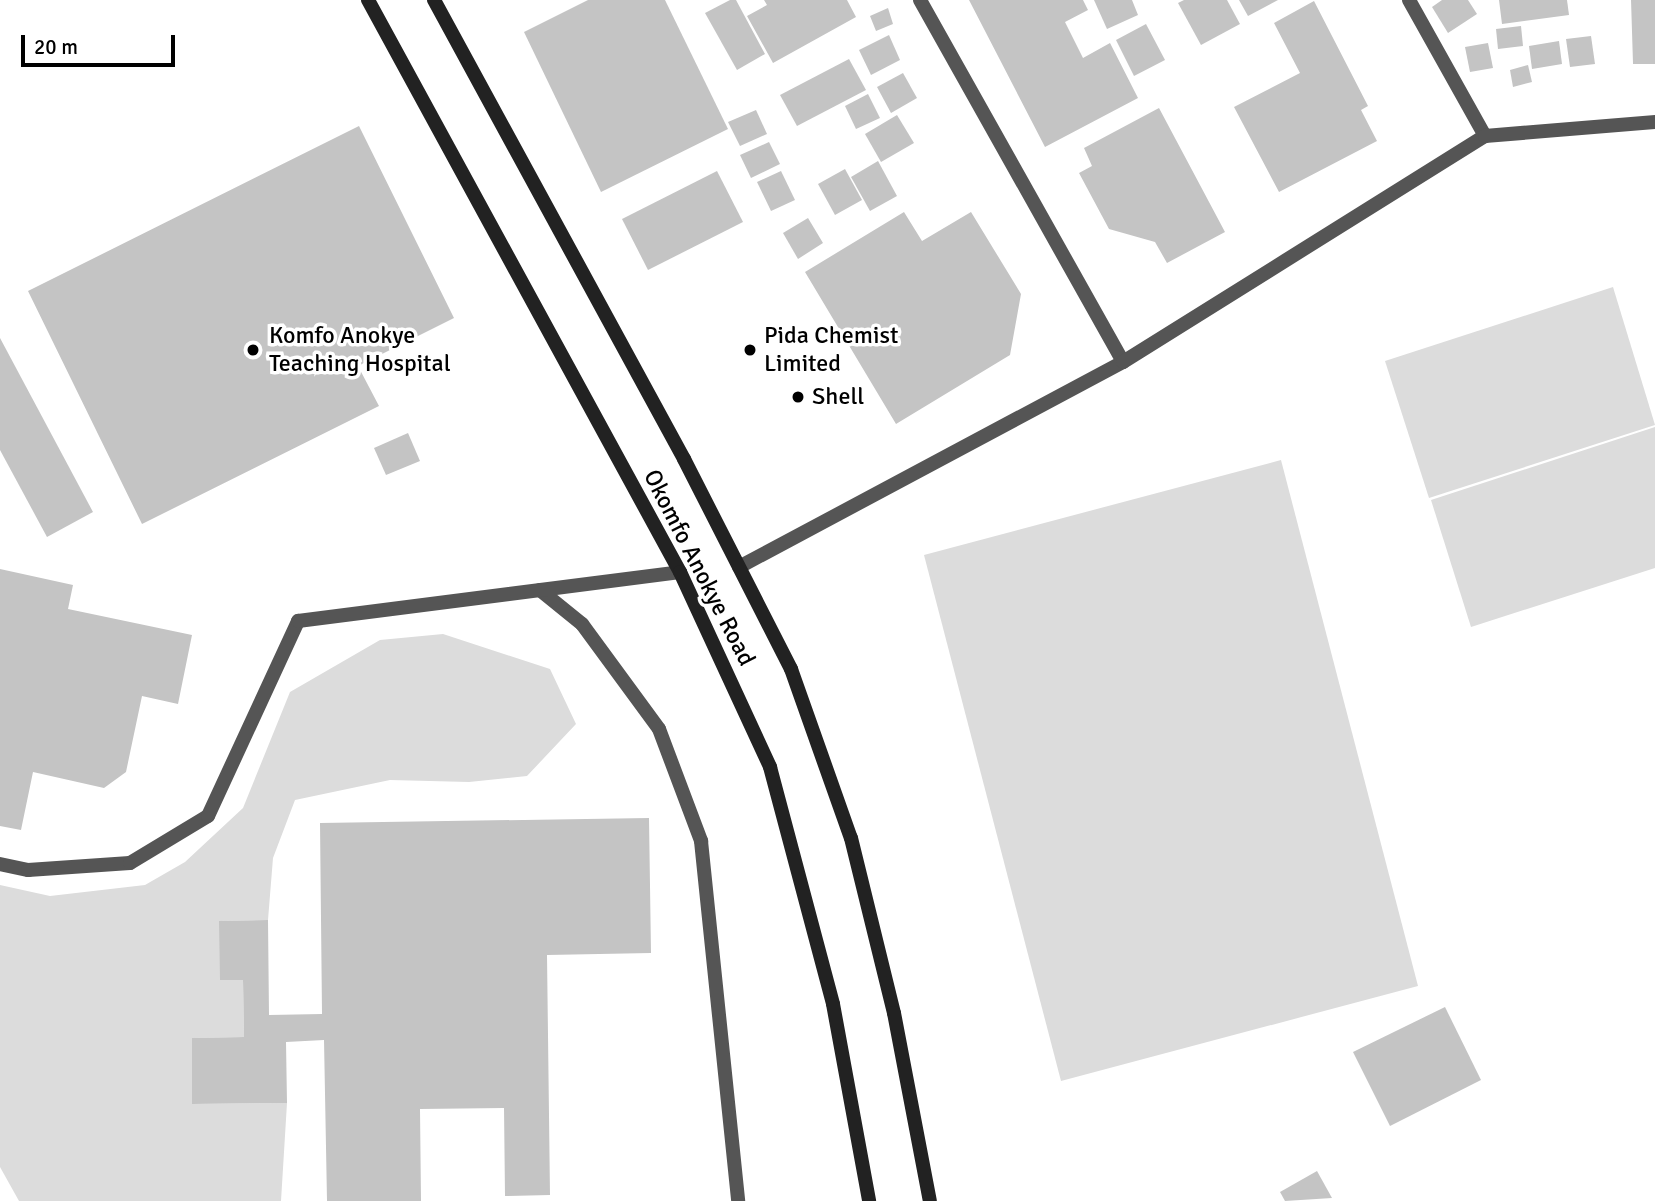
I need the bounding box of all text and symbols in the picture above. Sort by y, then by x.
scale bar [24,21,178,65]
text: 20 m [34,34,78,60]
place label: Komfo Anokye Teaching Hospital [269,322,451,378]
place label: Pida Chemist Limited [764,322,898,378]
marker: Komfo Anokye Teaching Hospital [243,340,263,360]
marker: Pida Chemist Limited [742,342,758,358]
place label: Shell [812,383,864,411]
marker: Shell [790,389,806,405]
street label: Okomfo Anokye Road [637,465,761,671]

